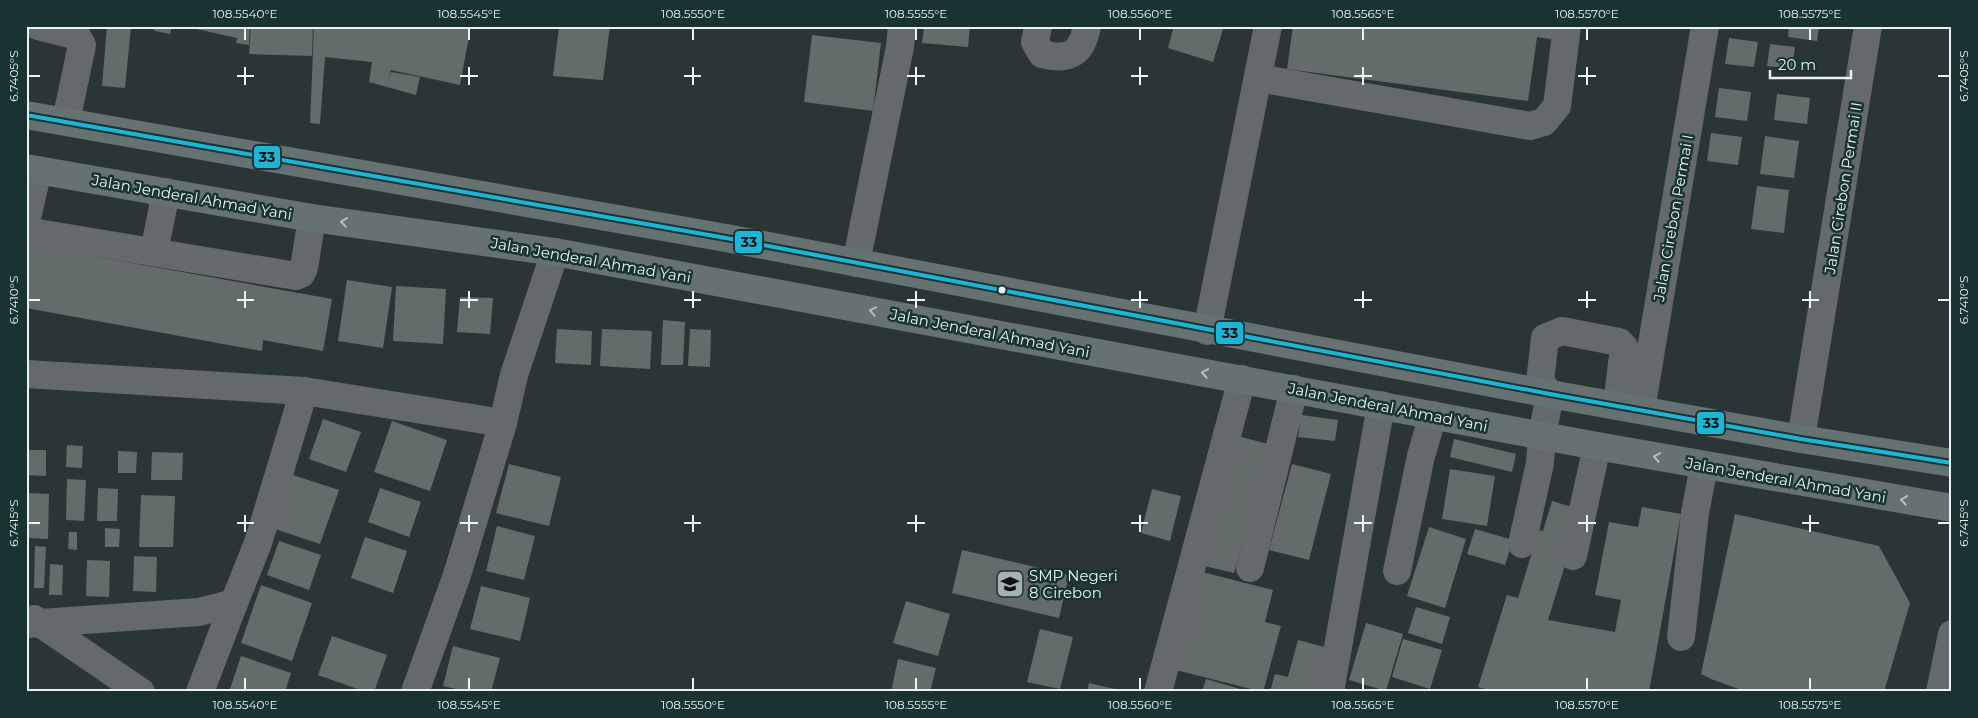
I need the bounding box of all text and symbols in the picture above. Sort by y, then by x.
text: 108.5540°E [212,6,278,21]
text: 108.5545°E [437,6,501,21]
text: 108.5550°E [661,6,725,21]
text: 108.5555°E [885,6,947,21]
text: 108.5560°E [1108,6,1172,21]
text: 108.5565°E [1331,6,1395,21]
text: 108.5570°E [1555,6,1619,21]
text: 108.5575°E [1779,6,1841,21]
scale bar [1770,48,1852,80]
text: 6.7405°S [6,50,21,102]
text: 6.7405°S [1956,50,1971,102]
text: 20 m [1778,55,1816,74]
street label: Jalan Cirebon Permai II [1820,101,1866,276]
street label: Jalan Cirebon Permai I [1649,133,1697,304]
line badge: 33 [253,145,281,169]
text: 33 [258,148,275,166]
street label: Jalan Jenderal Ahmad Yani [89,170,294,224]
one-way arrow [340,218,349,228]
line badge: 33 [734,230,763,254]
street label: Jalan Jenderal Ahmad Yani [488,233,693,287]
text: 33 [740,233,757,251]
text: 6.7410°S [6,276,21,324]
text: 6.7410°S [1956,276,1971,324]
unlabelled marker [997,285,1007,295]
street label: Jalan Jenderal Ahmad Yani [888,304,1091,362]
one-way arrow [869,307,878,317]
line badge: 33 [1215,321,1244,345]
text: 33 [1221,324,1238,342]
one-way arrow [1201,368,1210,378]
street label: Jalan Jenderal Ahmad Yani [1286,378,1489,436]
line badge: 33 [1696,411,1725,435]
text: 33 [1702,414,1719,432]
one-way arrow [1653,453,1662,463]
street label: Jalan Jenderal Ahmad Yani [1683,453,1888,507]
one-way arrow [1899,496,1908,506]
text: 6.7415°S [6,499,21,547]
text: 6.7415°S [1956,499,1971,547]
place label: SMP Negeri 8 Cirebon [1029,566,1118,602]
school or university icon: SMP Negeri 8 Cirebon [995,569,1025,599]
text: 108.5540°E [212,697,278,712]
text: 108.5545°E [437,697,501,712]
text: 108.5550°E [661,697,725,712]
text: 108.5555°E [885,697,947,712]
text: 108.5560°E [1108,697,1172,712]
text: 108.5565°E [1331,697,1395,712]
text: 108.5570°E [1555,697,1619,712]
text: 108.5575°E [1779,697,1841,712]

